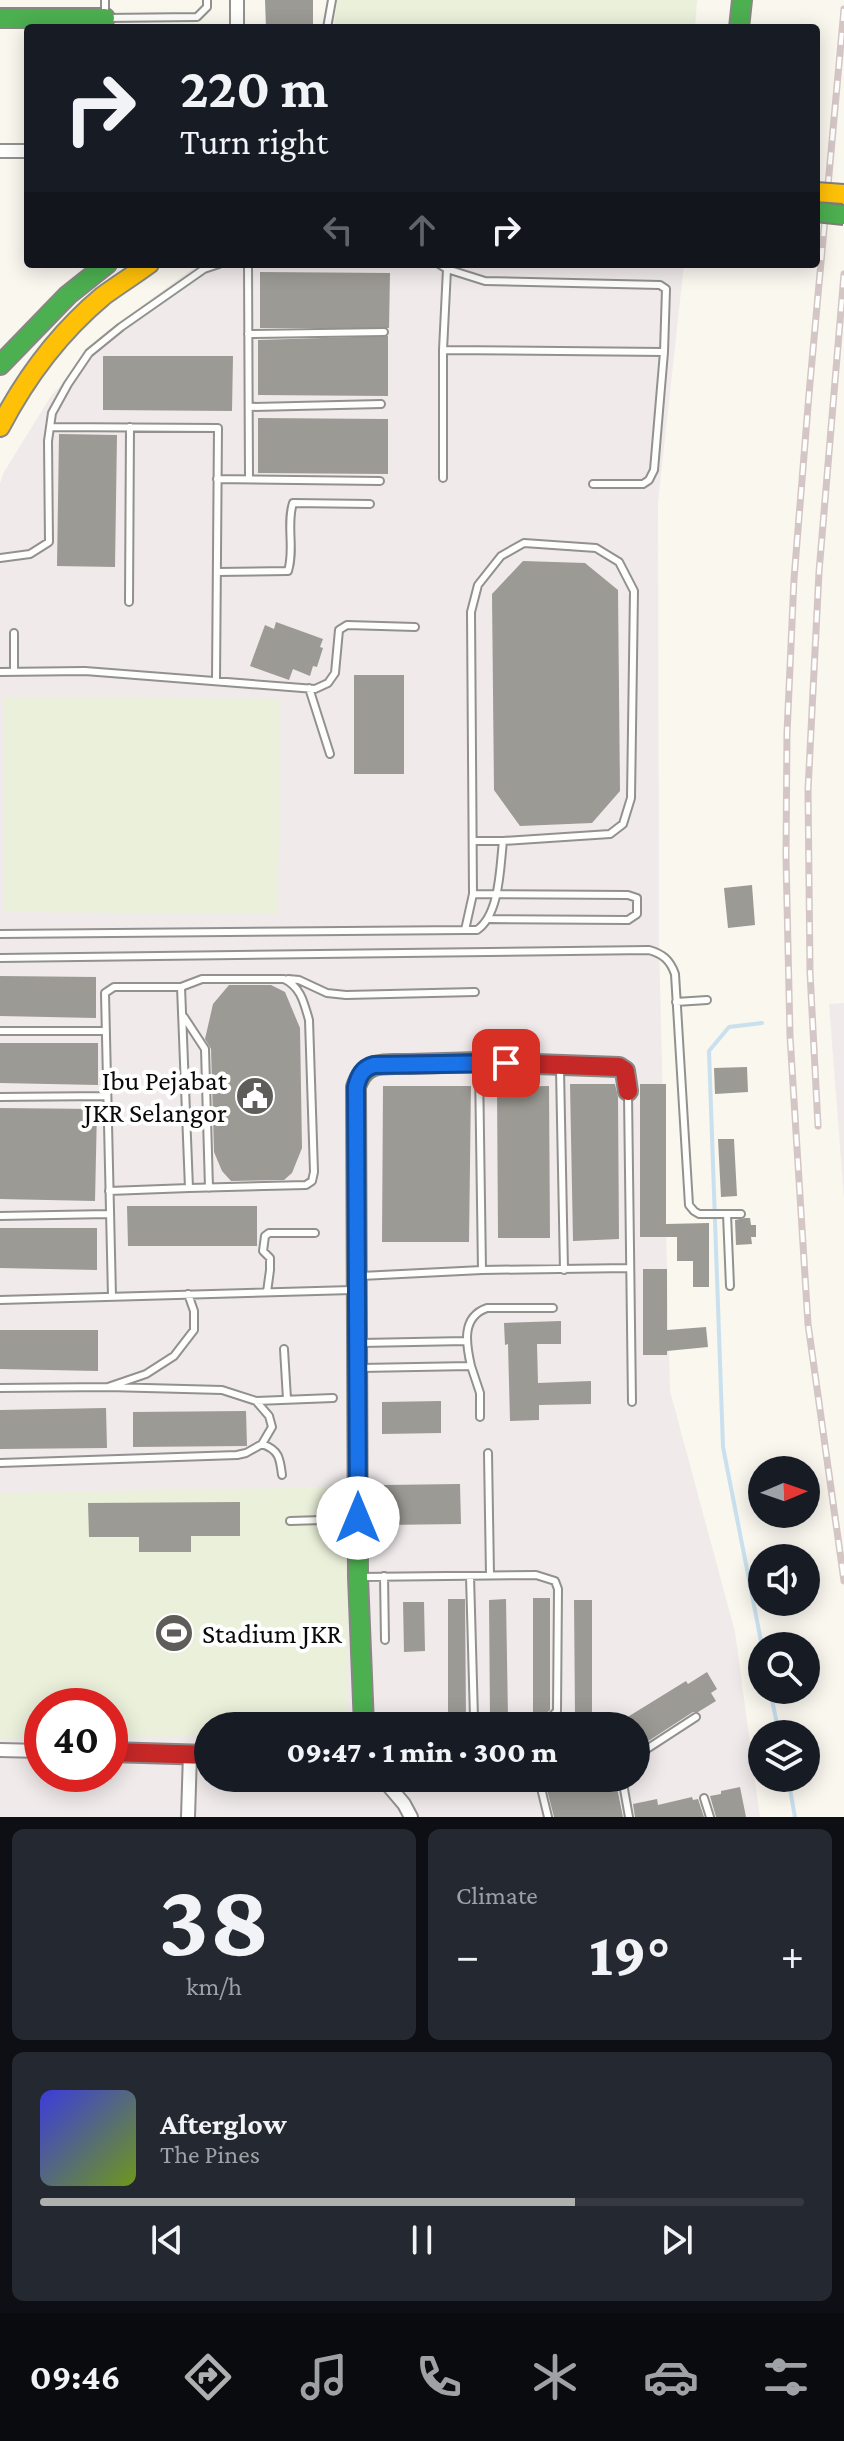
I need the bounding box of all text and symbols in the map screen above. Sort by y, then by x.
icon: right [48,56,152,160]
text: 220 m [180,57,329,119]
text: Turn right [180,122,328,162]
icon: left [316,208,360,252]
icon: ahead [400,208,444,252]
icon: right [484,208,528,252]
pin [472,1029,540,1097]
icon: arrive [484,1041,528,1085]
place label: Ibu Pejabat JKR Selangor [81,1065,228,1128]
public building icon: Ibu Pejabat JKR Selangor [234,1075,276,1117]
north arrow [748,1456,820,1528]
map controls [748,1456,820,1792]
position arrow [316,1476,400,1560]
button: sound [748,1544,820,1616]
sports icon: Stadium JKR [153,1612,195,1654]
place label: Stadium JKR [202,1618,342,1649]
button: search [748,1632,820,1704]
speed limit sign: 40 [24,1688,128,1792]
button: layers [748,1720,820,1792]
text: 09:47 · 1 min · 300 m [287,1735,557,1768]
text: 38 [158,1862,270,1977]
text: Climate [456,1881,538,1910]
text: 19° [589,1921,671,1988]
text: − [456,1931,479,1979]
text: + [781,1931,804,1979]
text: km/h [186,1972,242,2001]
text: Afterglow [160,2107,287,2140]
text: The Pines [160,2140,260,2169]
icon: previous [145,2218,189,2262]
icon: pause [400,2218,444,2262]
icon: next [655,2218,699,2262]
icon: directions [180,2349,236,2405]
icon: music [296,2349,352,2405]
icon: phone [411,2349,467,2405]
icon: climate [527,2349,583,2405]
icon: car [643,2349,699,2405]
icon: filters [758,2349,814,2405]
text: 09:46 [30,2357,120,2397]

